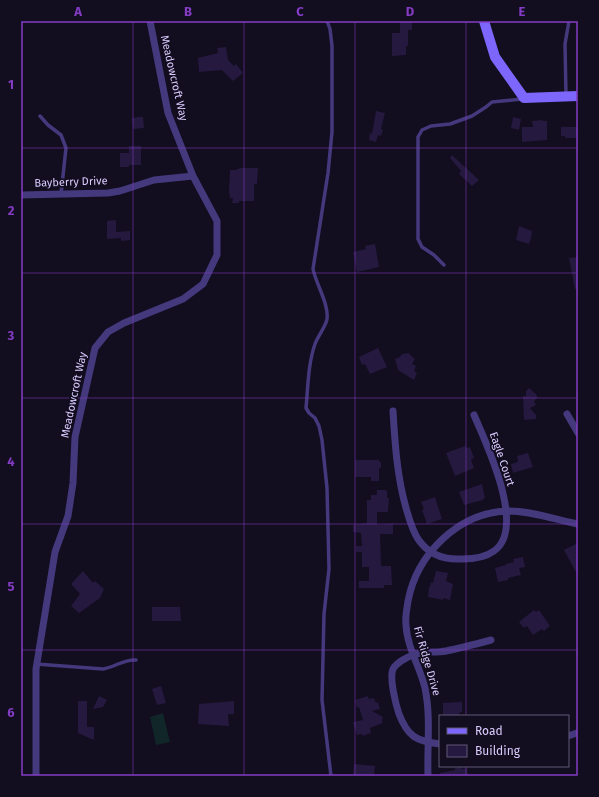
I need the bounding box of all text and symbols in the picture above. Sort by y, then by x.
text: A [73,4,82,19]
text: B [184,4,192,19]
text: C [296,4,304,19]
text: D [406,4,415,19]
text: E [519,4,526,19]
street label: Meadowcroft Way [158,34,190,123]
text: 1 [8,77,14,92]
street label: Bayberry Drive [34,174,108,190]
text: 2 [8,203,15,218]
text: 3 [7,328,15,343]
street label: Meadowcroft Way [59,350,90,439]
street label: Eagle Court [487,430,517,488]
text: 4 [7,454,15,469]
text: 5 [8,579,15,594]
street label: Fir Ridge Drive [411,625,443,697]
text: 6 [7,705,15,720]
legend [439,715,569,767]
text: Road [475,724,503,738]
text: Building [475,744,521,758]

